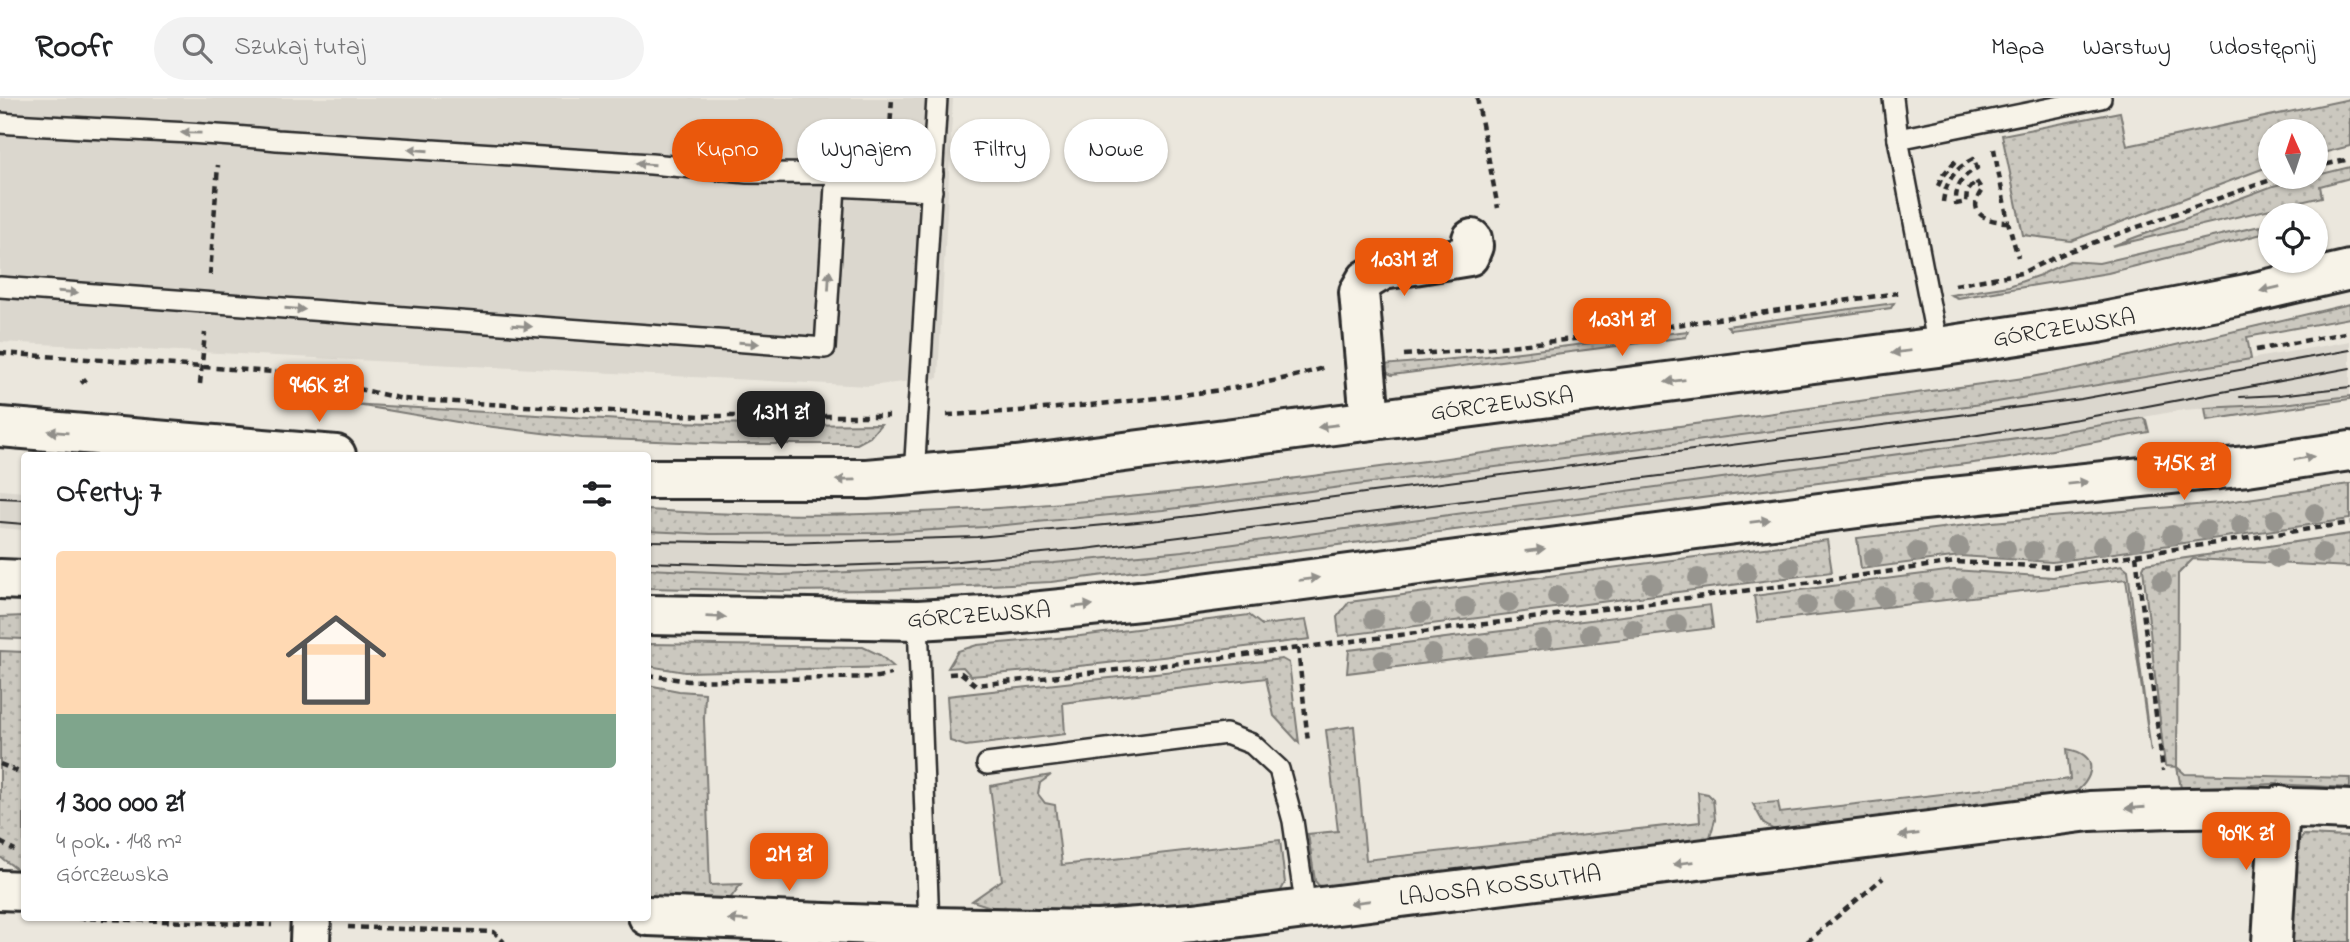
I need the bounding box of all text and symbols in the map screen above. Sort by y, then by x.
search box [154,17,644,80]
text: Roofr [35,24,112,72]
icon: search [178,29,216,67]
text: Szukaj tutaj [234,29,365,67]
text: Mapa [1991,31,2044,66]
text: Warstwy [2082,31,2171,66]
text: Udostępnij [2209,31,2315,66]
chip: Kupno [672,119,783,182]
chip: Wynajem [797,119,936,182]
chip: Filtry [950,119,1050,182]
chip: Nowe [1064,119,1168,182]
north arrow [2258,119,2328,189]
map controls [2258,119,2328,273]
one-way arrow [180,127,202,139]
one-way arrow [406,144,428,155]
one-way arrow [633,158,655,169]
button: locate [2258,203,2328,273]
pin: 1.03M zł [1332,238,1476,298]
text: 1.03M zł [1371,244,1437,277]
one-way arrow [824,269,835,291]
one-way arrow [2259,284,2281,295]
one-way arrow [57,287,79,298]
pin: 1.03M zł [1550,299,1694,358]
street label: GÓRCZEWSKA [1991,301,2138,358]
one-way arrow [284,304,306,315]
text: 1.03M zł [1589,304,1655,337]
one-way arrow [511,321,533,332]
one-way arrow [738,338,760,349]
one-way arrow [1889,347,1911,358]
pin: 946K zł [254,364,384,424]
text: 946K zł [290,370,348,403]
one-way arrow [1664,375,1686,386]
street label: GÓRCZEWSKA [1429,379,1576,432]
pin: 1.3M zł [716,392,846,451]
text: 1.3M zł [753,397,809,430]
one-way arrow [1317,420,1339,431]
one-way arrow [47,426,69,437]
pin: 715K zł [2119,442,2249,502]
text: 715K zł [2153,448,2215,481]
one-way arrow [2293,452,2315,463]
text: Oferty: 7 [56,472,162,516]
one-way arrow [835,474,857,485]
icon: filters [578,475,616,513]
one-way arrow [2067,477,2089,488]
one-way arrow [1749,515,1771,526]
one-way arrow [1524,544,1546,555]
one-way arrow [1298,573,1320,584]
street label: GÓRCZEWSKA [906,594,1052,639]
icon: home [273,597,399,723]
one-way arrow [1072,600,1094,611]
one-way arrow [705,612,727,623]
text: 1 300 000 zł [56,782,185,826]
one-way arrow [2124,803,2146,814]
pin: 909K zł [2181,812,2311,872]
text: 909K zł [2218,818,2274,851]
text: 4 pok. · 148 m² [56,826,182,859]
one-way arrow [1898,830,1920,841]
pin: 2M zł [740,834,838,893]
text: 2M zł [766,839,812,872]
one-way arrow [1672,857,1694,868]
street label: LAJOSA KOSSUTHA [1397,858,1603,917]
text: Górczewska [56,859,169,892]
one-way arrow [1349,897,1371,908]
one-way arrow [727,915,749,926]

